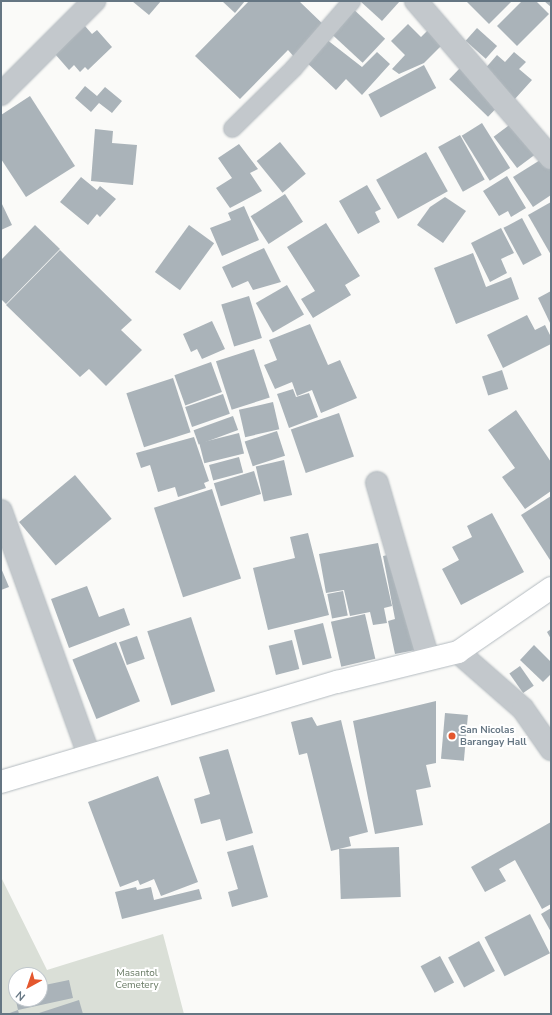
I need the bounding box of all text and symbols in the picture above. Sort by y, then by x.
place label: San Nicolas Barangay Hall [460,724,527,748]
marker: San Nicolas Barangay Hall [447,731,457,741]
north arrow [8,967,48,1007]
park label: Masantol Cemetery [115,967,159,990]
text: N [13,987,29,1004]

